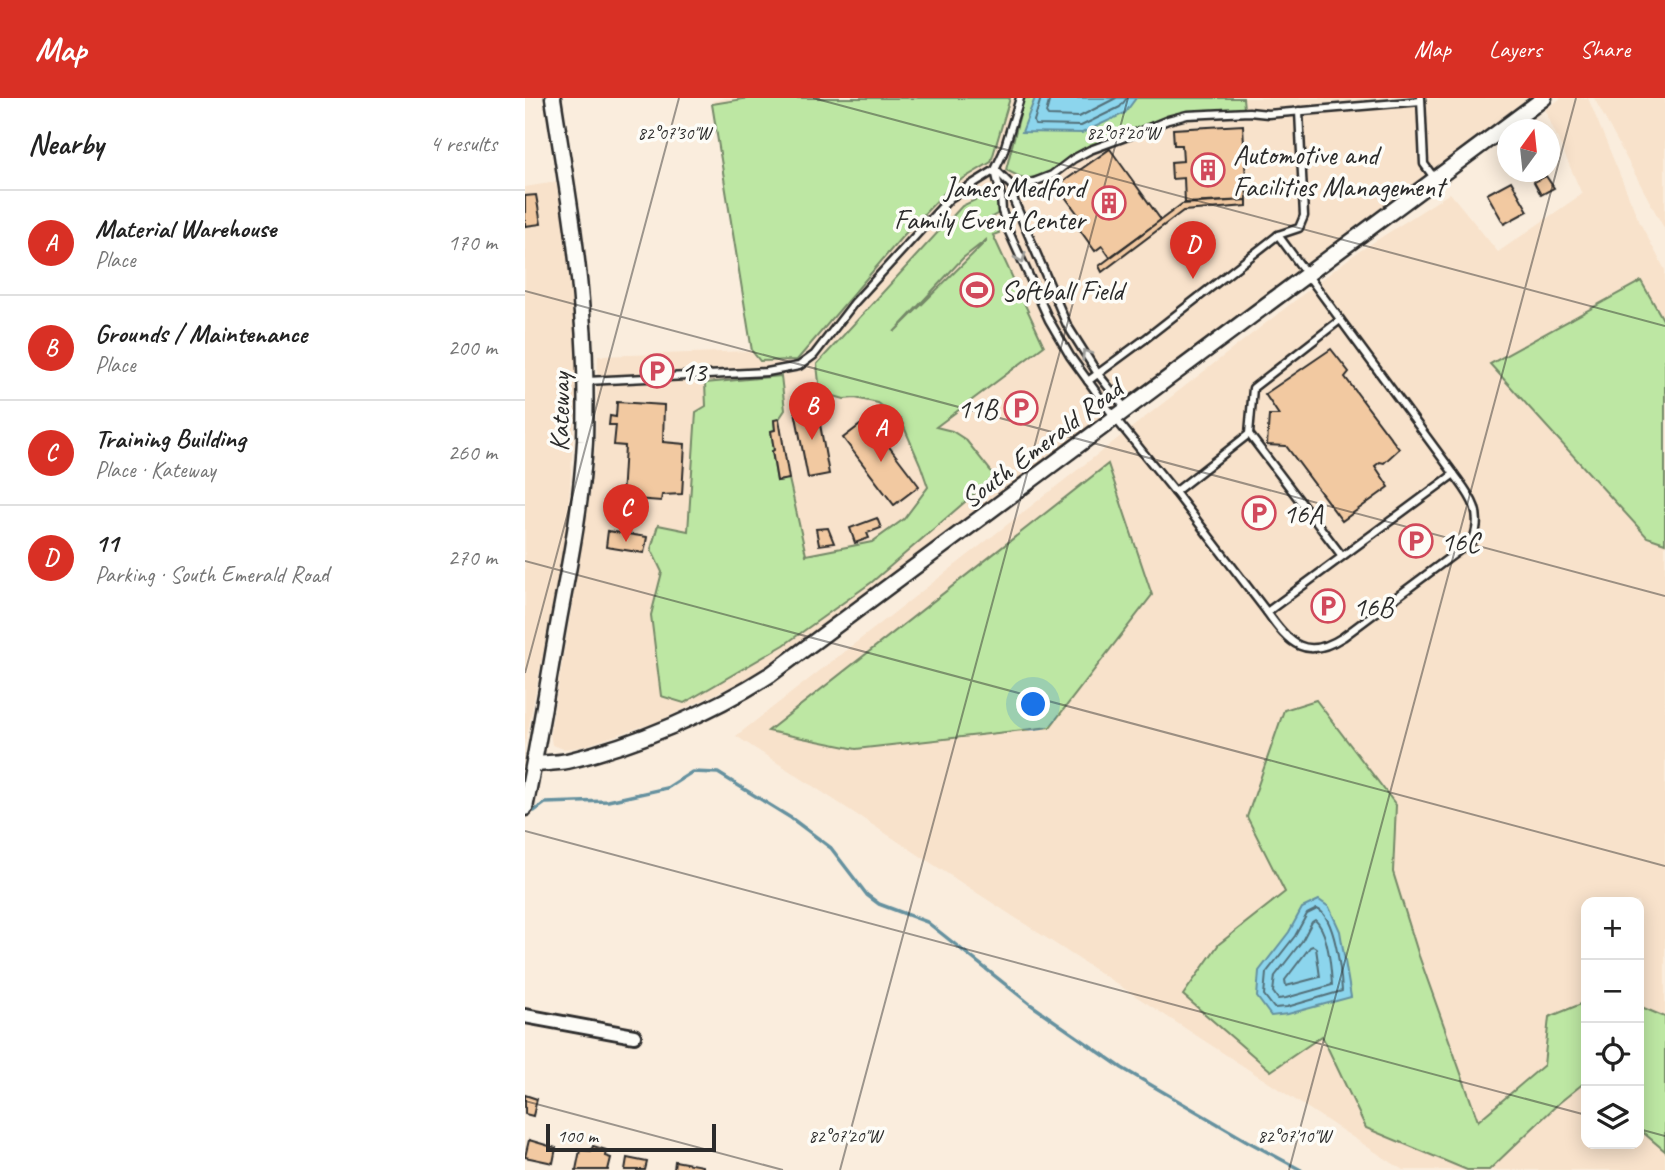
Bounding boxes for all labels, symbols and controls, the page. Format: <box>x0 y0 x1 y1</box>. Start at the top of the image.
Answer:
text: Map <box>35 28 86 70</box>
text: Map <box>1414 34 1451 64</box>
text: Layers <box>1489 34 1542 64</box>
text: Share <box>1580 34 1630 64</box>
north arrow <box>1497 119 1560 182</box>
text: 82°07'30"W <box>637 122 714 144</box>
text: 82°07'20"W <box>1086 122 1163 144</box>
text: Nearby <box>28 125 104 163</box>
text: 4 results <box>430 129 497 158</box>
place label: Automotive and Facilities Management <box>1233 137 1448 204</box>
building icon: Automotive and Facilities Management <box>1189 151 1227 189</box>
place label: James Medford Family Event Center <box>894 170 1089 237</box>
building icon: James Medford Family Event Center <box>1090 184 1128 222</box>
text: Material Warehouse <box>95 212 276 245</box>
pin: D <box>1170 221 1216 279</box>
text: A <box>45 228 57 257</box>
text: 170 m <box>448 228 497 257</box>
text: Place <box>95 245 135 274</box>
one-way arrow <box>1013 251 1027 264</box>
sports icon: Softball Field <box>958 271 996 309</box>
place label: Softball Field <box>1001 273 1127 308</box>
text: Grounds / Maintenance <box>95 317 307 350</box>
text: B <box>45 333 57 362</box>
text: 200 m <box>448 333 497 362</box>
one-way arrow <box>1081 349 1094 362</box>
text: Place <box>95 350 135 379</box>
parking icon: 13 <box>638 352 676 390</box>
place label: 13 <box>681 354 709 389</box>
street label: South Emerald Road <box>953 369 1132 516</box>
street label: Kateway <box>541 370 578 452</box>
pin: B <box>789 382 835 440</box>
parking icon: 11B <box>1002 389 1040 427</box>
place label: 11B <box>957 391 999 426</box>
pin: A <box>858 404 904 462</box>
text: Training Building <box>95 422 245 455</box>
text: C <box>46 438 56 467</box>
text: 260 m <box>448 438 497 467</box>
text: Place · Kateway <box>95 455 216 484</box>
pin: C <box>603 484 649 542</box>
parking icon: 16A <box>1240 494 1278 532</box>
place label: 16A <box>1283 496 1324 531</box>
parking icon: 16C <box>1397 522 1435 560</box>
place label: 16C <box>1441 524 1482 559</box>
text: 11 <box>95 527 118 560</box>
text: D <box>44 543 58 572</box>
text: 270 m <box>448 543 497 572</box>
text: Parking · South Emerald Road <box>95 560 329 589</box>
parking icon: 16B <box>1309 587 1347 625</box>
place label: 16B <box>1353 589 1395 624</box>
your location <box>1016 687 1050 721</box>
map controls <box>1581 897 1644 1149</box>
button: + <box>1581 897 1644 960</box>
button: − <box>1581 960 1644 1023</box>
button: locate <box>1581 1023 1644 1086</box>
button: layers <box>1581 1086 1644 1149</box>
scale bar <box>546 1121 716 1153</box>
text: 100 m <box>557 1124 598 1148</box>
text: 82°07'20"W <box>808 1125 885 1147</box>
text: 82°07'10"W <box>1257 1125 1334 1147</box>

